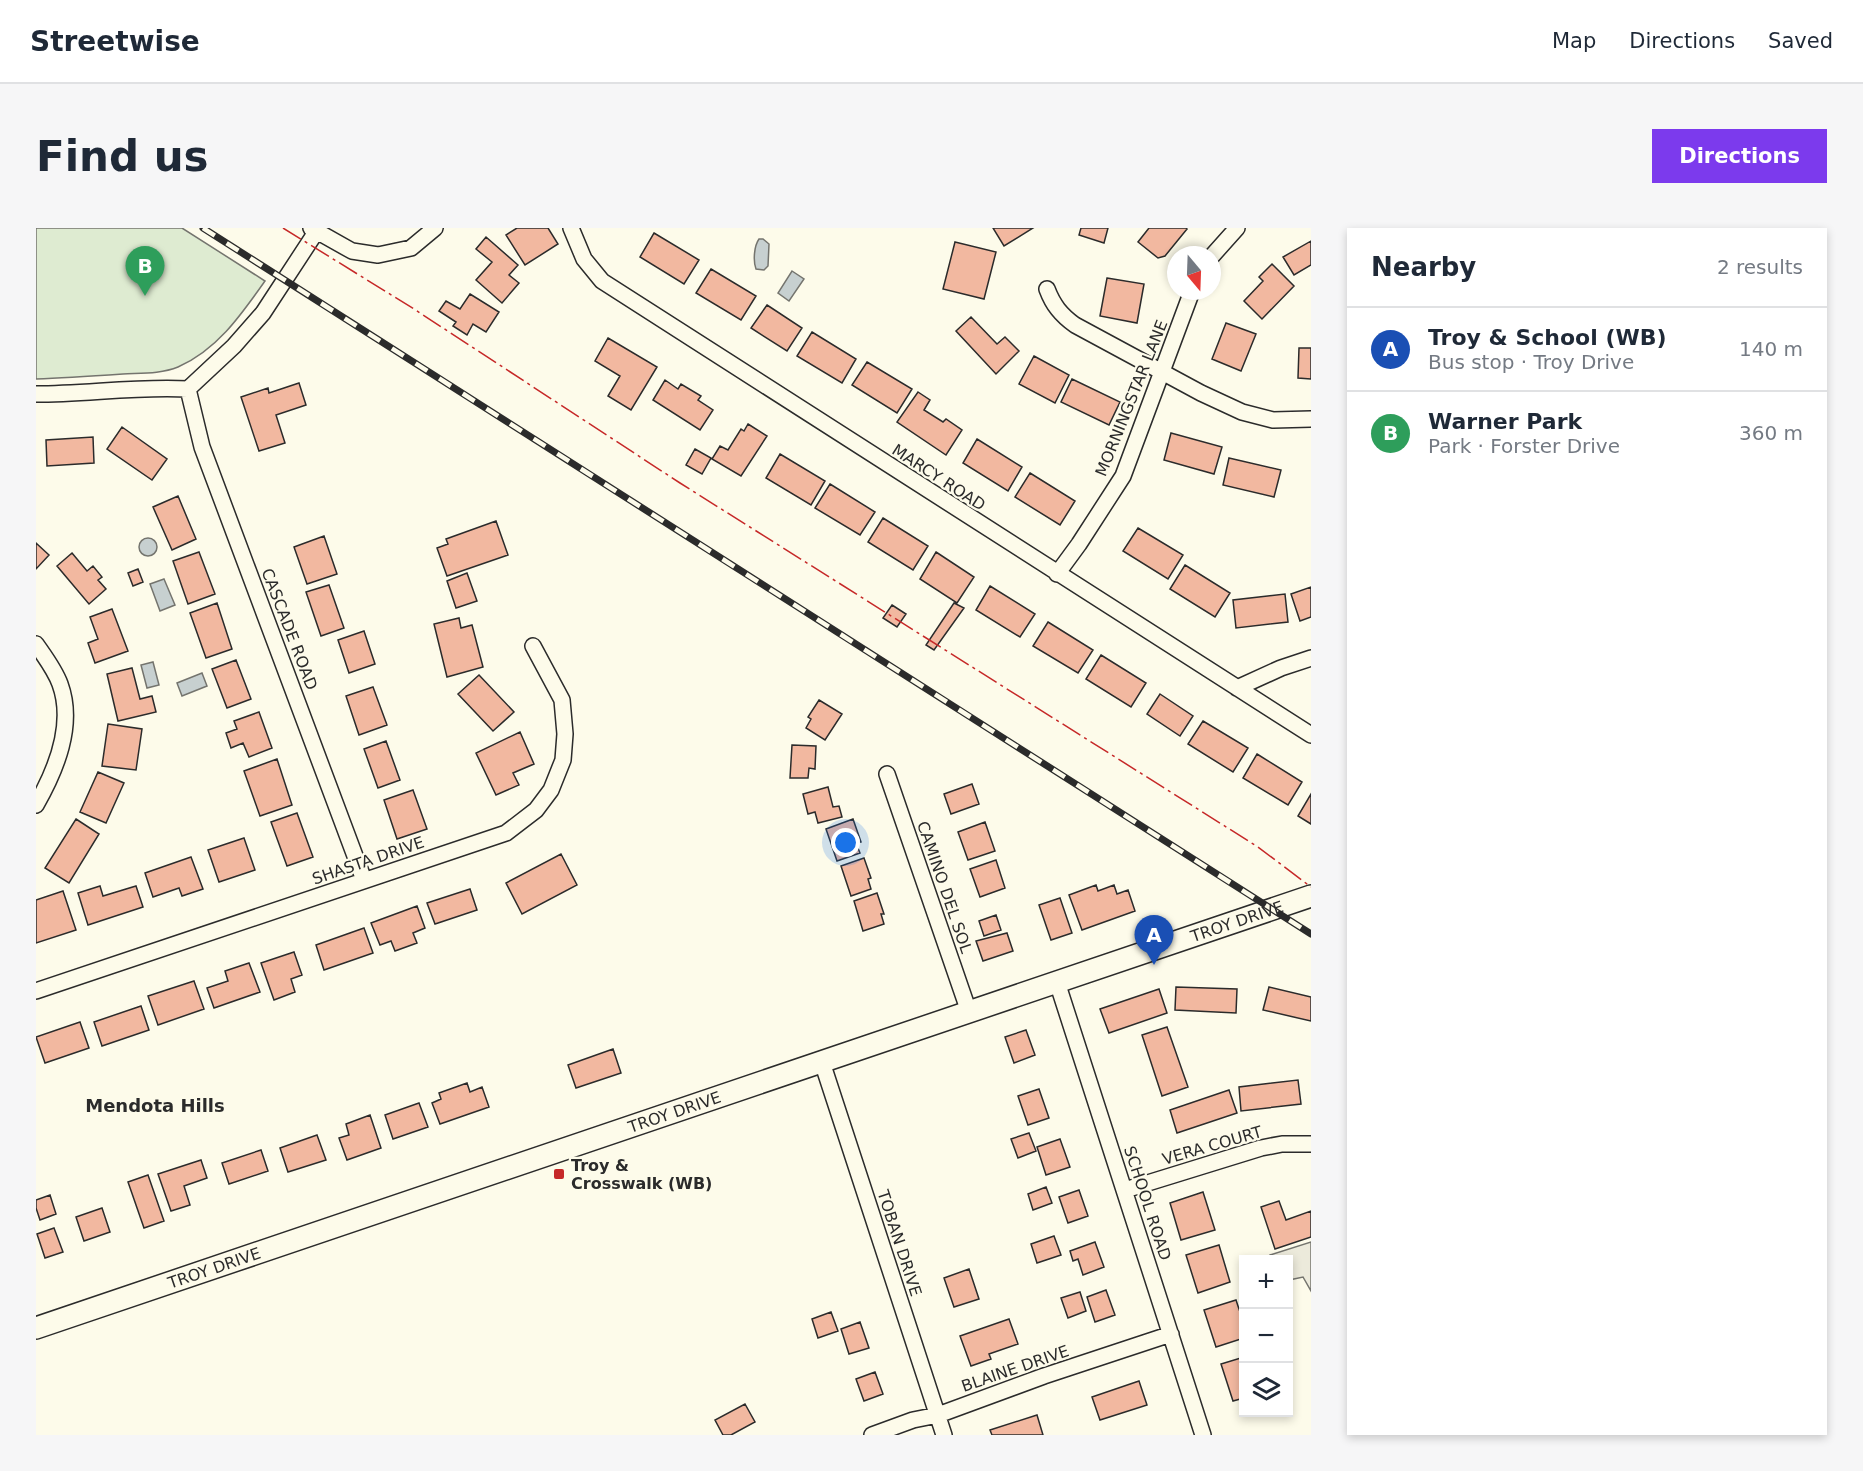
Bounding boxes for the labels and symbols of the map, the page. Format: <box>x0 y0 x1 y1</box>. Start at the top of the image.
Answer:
north arrow <box>1167 246 1221 300</box>
pin: B <box>126 247 164 296</box>
street label: MORNINGSTAR LANE <box>1091 317 1171 479</box>
street label: MARCY ROAD <box>888 440 989 515</box>
street label: CASCADE ROAD <box>258 566 321 693</box>
street label: CAMINO DEL SOL <box>913 819 976 956</box>
your location <box>831 828 860 857</box>
street label: SHASTA DRIVE <box>310 832 427 889</box>
street label: TROY DRIVE <box>1187 897 1286 946</box>
pin: A <box>1134 916 1174 965</box>
street label: TROY DRIVE <box>625 1088 723 1137</box>
district label: Mendota Hills <box>85 1095 225 1116</box>
street label: VERA COURT <box>1160 1122 1264 1169</box>
street label: SCHOOL ROAD <box>1120 1144 1175 1263</box>
place label: Troy & Crosswalk (WB) <box>571 1156 712 1193</box>
marker: Troy & Crosswalk (WB) <box>552 1167 566 1181</box>
street label: TOBAN DRIVE <box>873 1187 926 1299</box>
street label: TROY DRIVE <box>164 1244 263 1293</box>
street label: BLAINE DRIVE <box>959 1341 1071 1396</box>

